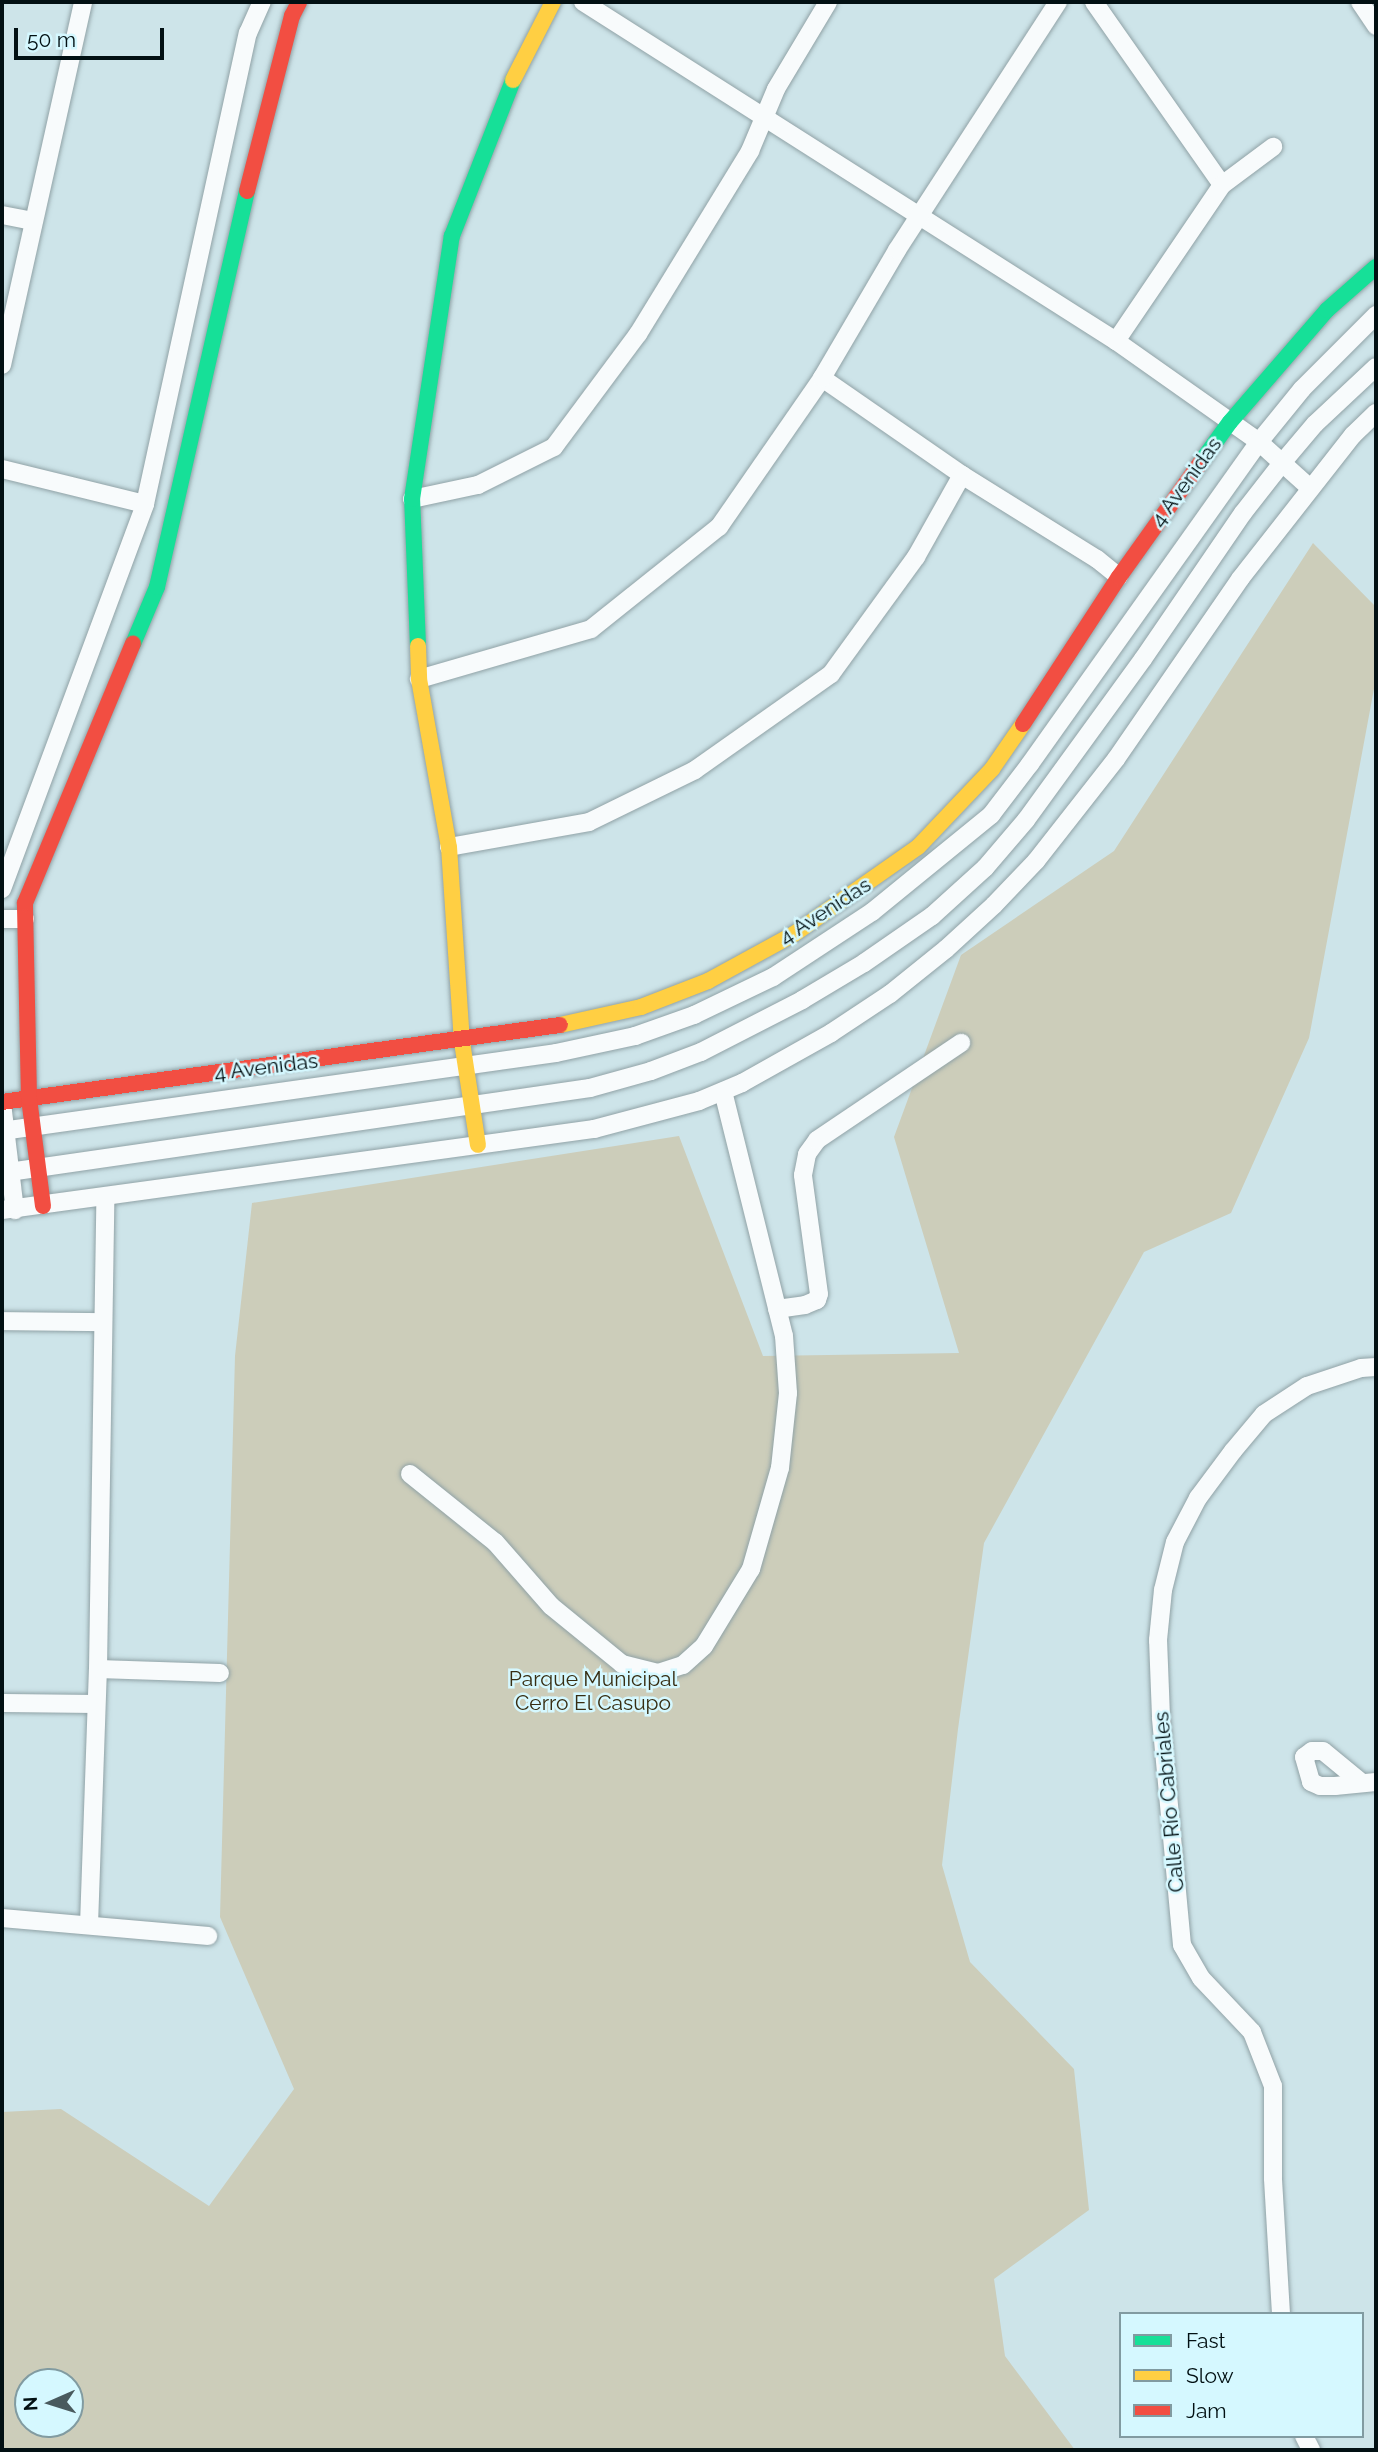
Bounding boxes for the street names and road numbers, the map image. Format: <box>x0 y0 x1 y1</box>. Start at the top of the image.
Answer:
street label: 4 Avenidas <box>1145 432 1227 532</box>
street label: 4 Avenidas <box>774 872 876 950</box>
street label: 4 Avenidas <box>212 1048 320 1086</box>
street label: Calle Río Cabriales <box>1149 1711 1189 1893</box>

